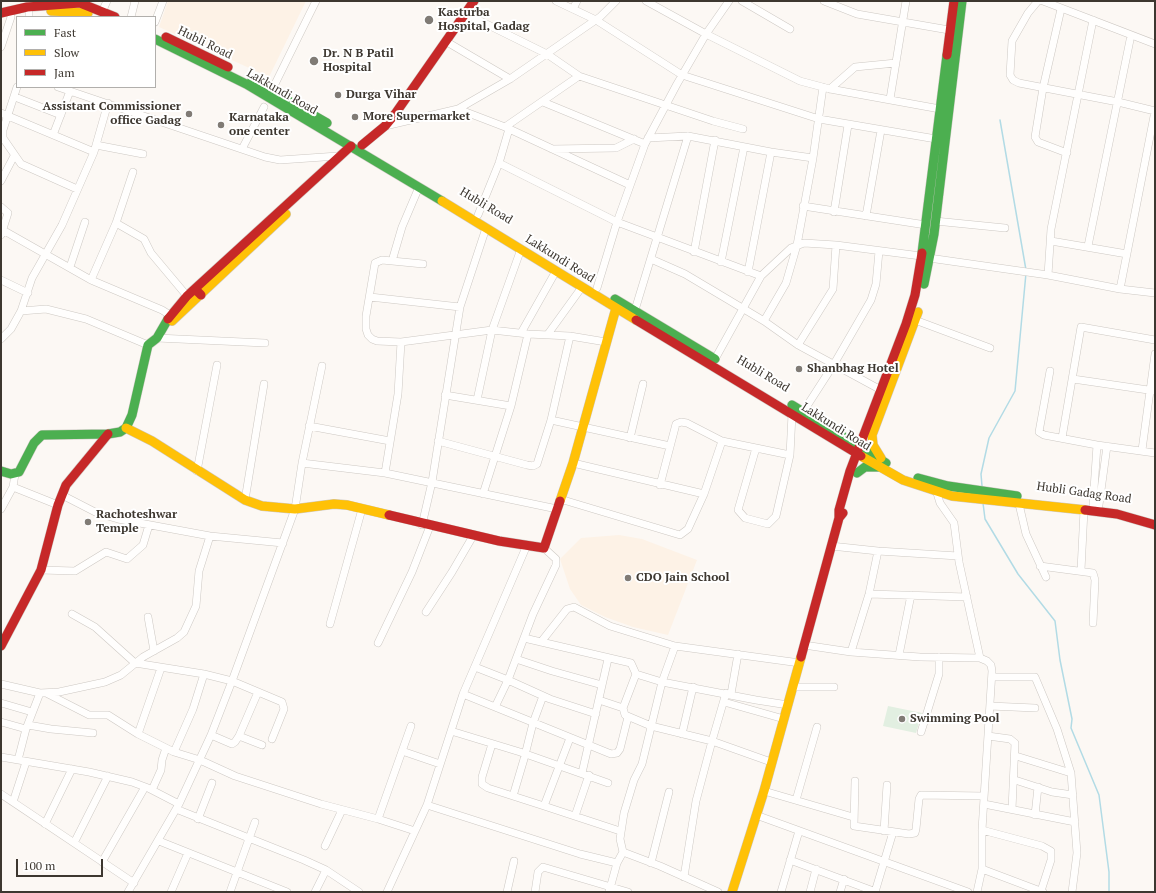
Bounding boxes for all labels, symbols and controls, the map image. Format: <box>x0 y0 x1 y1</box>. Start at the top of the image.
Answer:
place label: Kasturba Hospital, Gadag <box>438 6 529 34</box>
marker: Kasturba Hospital, Gadag <box>423 14 435 26</box>
legend <box>16 16 156 88</box>
street label: Hubli Road <box>175 24 235 62</box>
text: Fast <box>54 25 76 40</box>
text: Slow <box>54 45 79 60</box>
place label: Dr. N B Patil Hospital <box>323 47 394 75</box>
marker: Dr. N B Patil Hospital <box>308 55 320 67</box>
text: Jam <box>54 65 75 80</box>
street label: Lakkundi Road <box>244 66 320 118</box>
place label: Durga Vihar <box>346 88 416 102</box>
marker: Durga Vihar <box>333 90 343 100</box>
place label: Assistant Commissioner office Gadag <box>43 100 181 128</box>
marker: Assistant Commissioner office Gadag <box>184 109 194 119</box>
place label: More Supermarket <box>363 110 470 124</box>
place label: Karnataka one center <box>229 111 290 139</box>
marker: More Supermarket <box>350 112 360 122</box>
marker: Karnataka one center <box>216 120 226 130</box>
street label: Hubli Road <box>457 185 515 227</box>
street label: Lakkundi Road <box>523 232 597 286</box>
street label: Hubli Road <box>734 353 792 395</box>
place label: Shanbhag Hotel <box>807 362 899 376</box>
marker: Shanbhag Hotel <box>794 364 804 374</box>
street label: Lakkundi Road <box>799 400 873 454</box>
street label: Hubli Gadag Road <box>1036 479 1132 507</box>
place label: Rachoteshwar Temple <box>96 508 177 536</box>
marker: Rachoteshwar Temple <box>83 517 93 527</box>
place label: CDO Jain School <box>636 571 729 585</box>
marker: CDO Jain School <box>623 573 633 583</box>
place label: Swimming Pool <box>910 712 1000 726</box>
marker: Swimming Pool <box>897 714 907 724</box>
scale bar <box>18 851 105 877</box>
text: 100 m <box>23 858 55 873</box>

